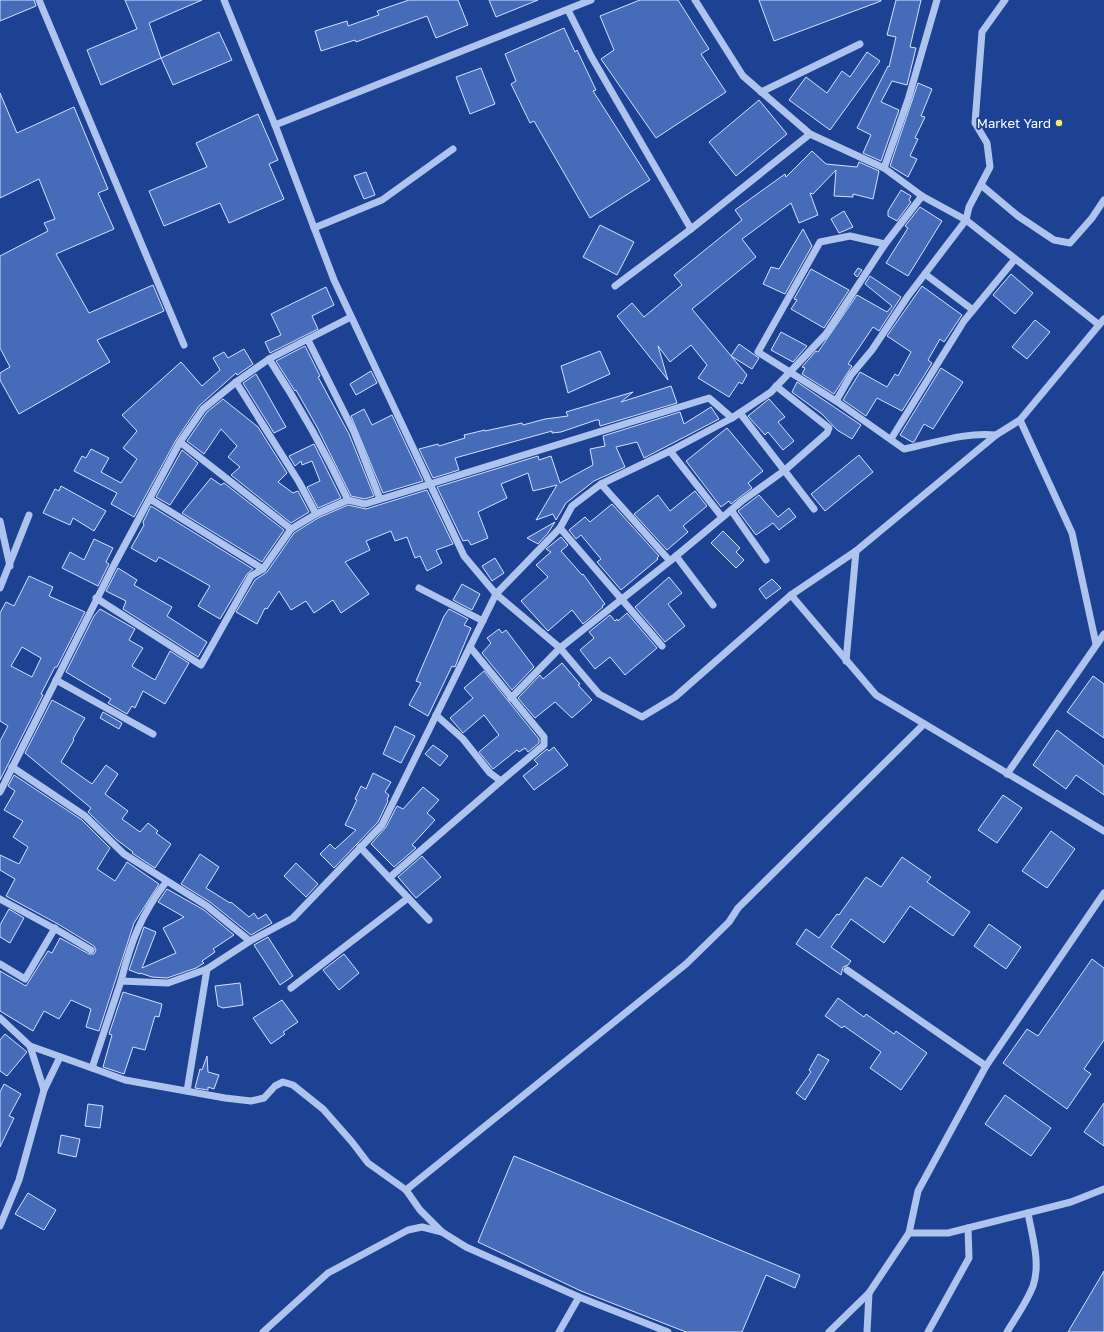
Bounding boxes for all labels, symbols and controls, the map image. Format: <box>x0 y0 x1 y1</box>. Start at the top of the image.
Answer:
place label: Market Yard <box>977 115 1051 131</box>
marker: Market Yard <box>1054 118 1064 128</box>

